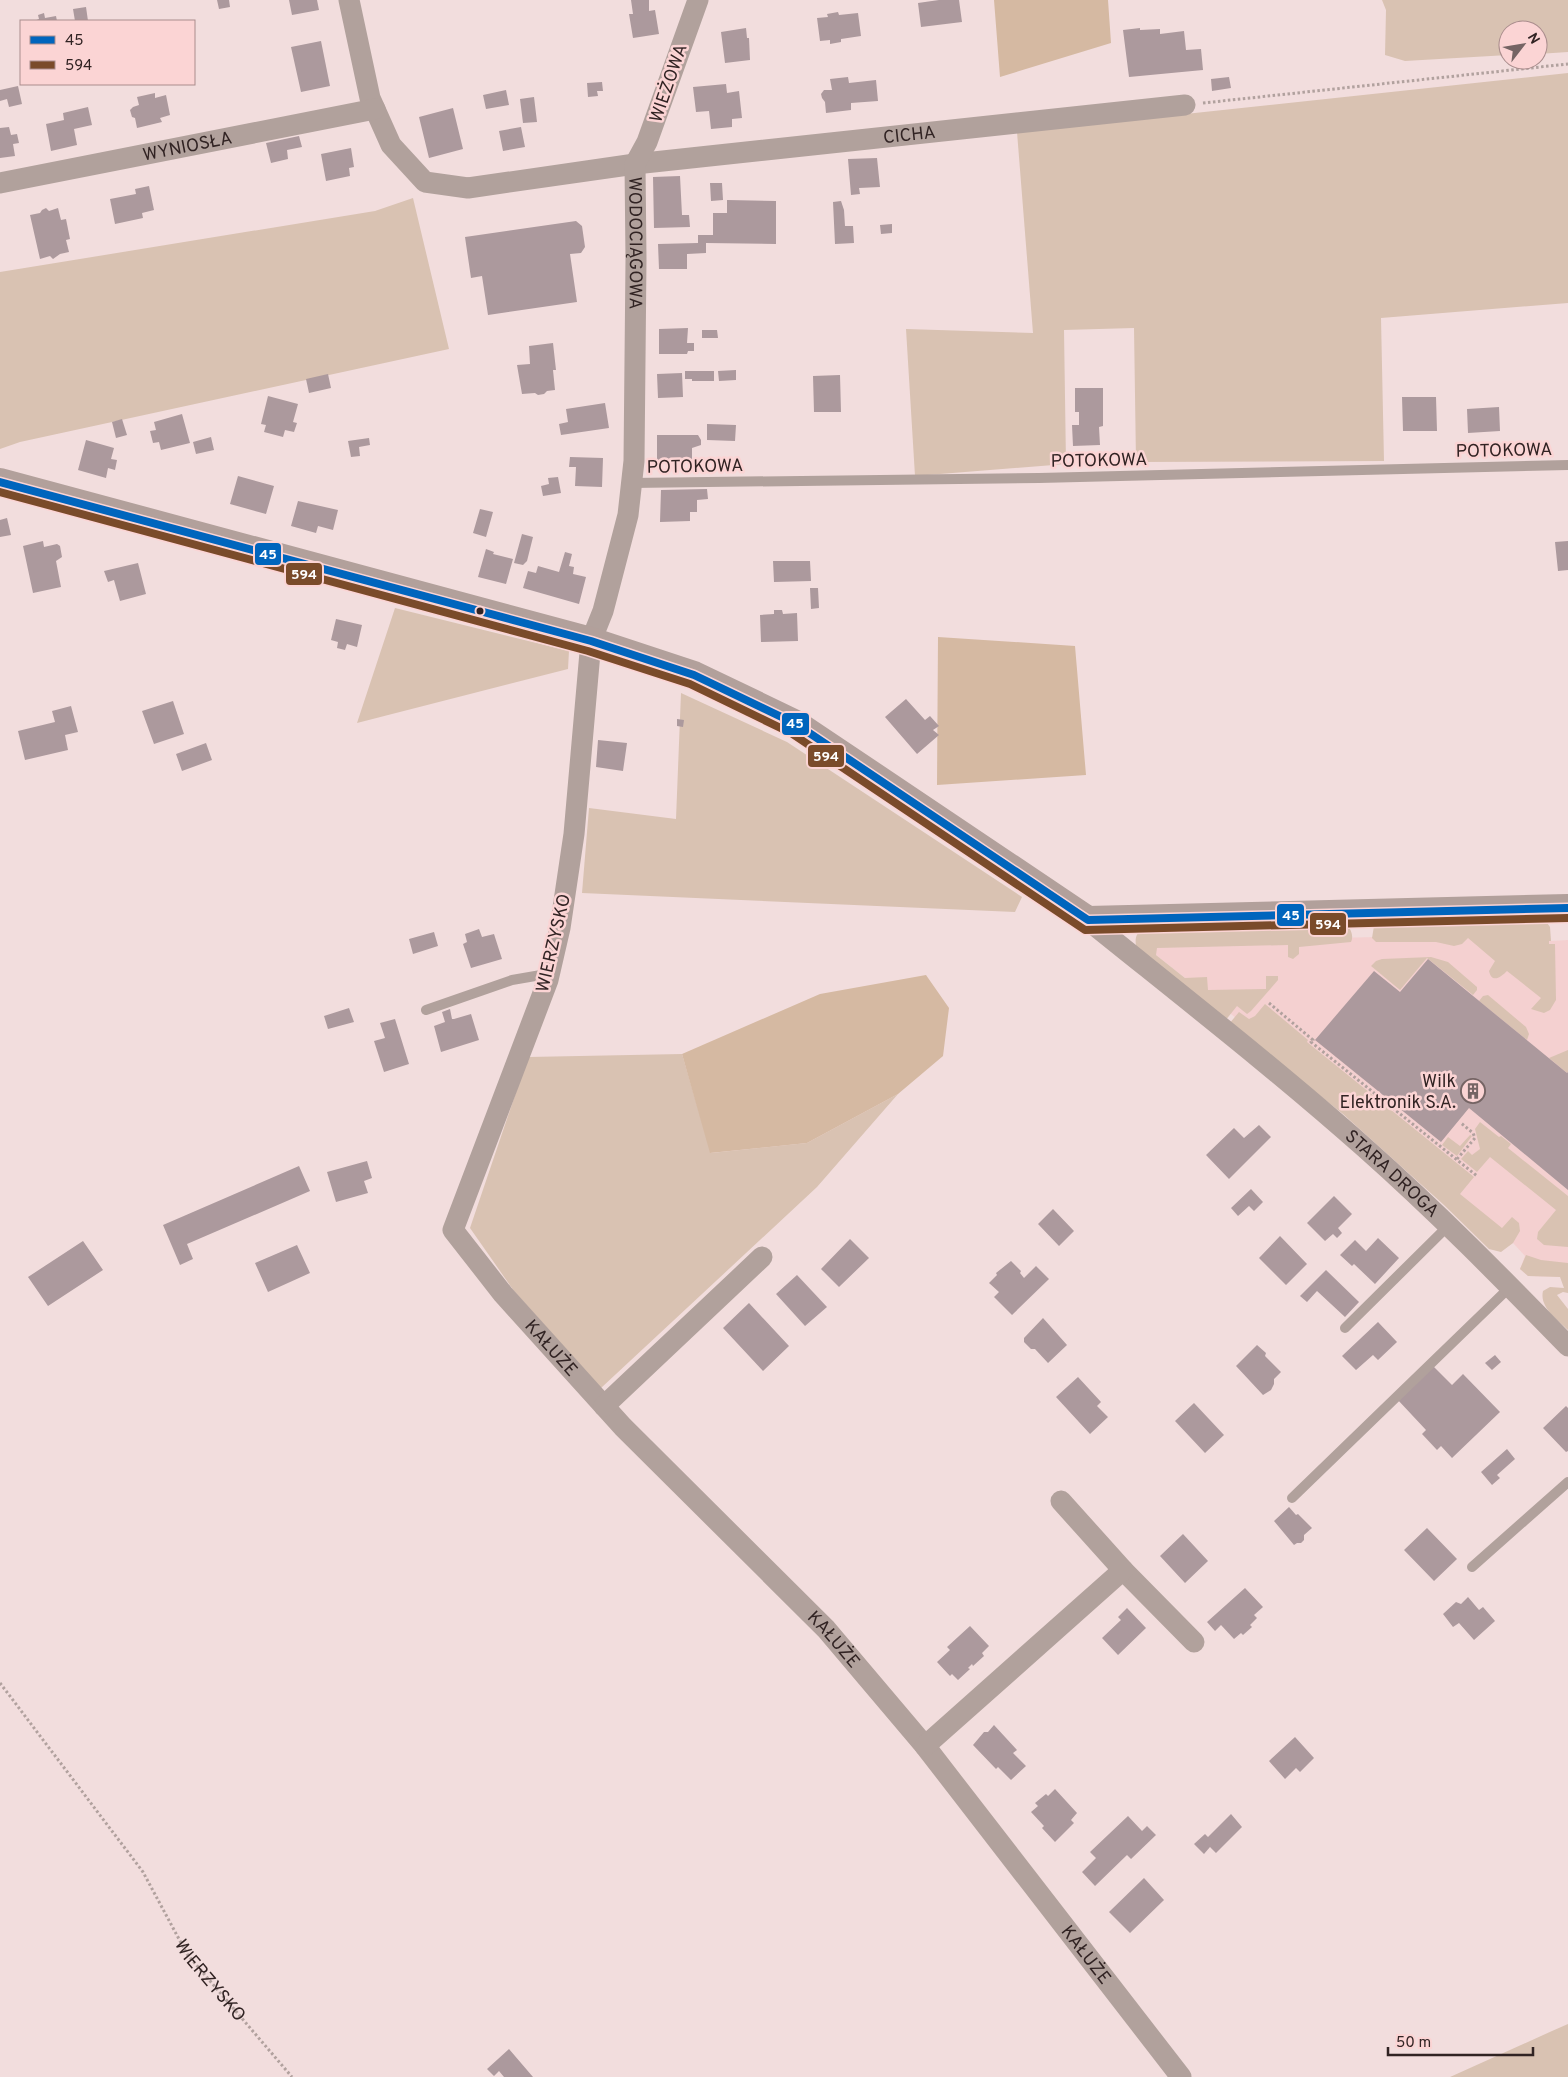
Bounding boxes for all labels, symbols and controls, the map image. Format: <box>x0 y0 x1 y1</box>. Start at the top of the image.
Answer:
legend <box>20 20 195 85</box>
north arrow <box>1498 20 1548 70</box>
text: N <box>1523 30 1543 48</box>
text: 45 <box>65 32 84 51</box>
street label: WIEŻOWA <box>643 41 694 126</box>
text: 594 <box>65 57 92 76</box>
street label: CICHA <box>882 122 937 150</box>
street label: WYNIOSŁA <box>141 127 234 168</box>
street label: WODOCIĄGOWA <box>622 177 646 310</box>
street label: POTOKOWA <box>1455 439 1553 464</box>
street label: POTOKOWA <box>1050 449 1148 474</box>
street label: POTOKOWA <box>646 455 744 480</box>
line badge: 45 <box>254 542 282 566</box>
text: 45 <box>259 547 277 564</box>
line badge: 594 <box>285 562 323 586</box>
text: 594 <box>291 567 317 584</box>
unlabelled marker <box>475 606 485 616</box>
line badge: 45 <box>781 712 810 736</box>
text: 45 <box>786 716 804 733</box>
line badge: 594 <box>807 744 845 768</box>
text: 594 <box>813 749 839 766</box>
street label: WIERZYSKO <box>532 892 577 995</box>
line badge: 45 <box>1276 903 1305 927</box>
text: 45 <box>1282 908 1300 925</box>
line badge: 594 <box>1309 912 1347 936</box>
text: 594 <box>1315 917 1341 934</box>
place label: Wilk Elektronik S.A. <box>1340 1071 1456 1115</box>
building icon: Wilk Elektronik S.A. <box>1460 1078 1486 1104</box>
street label: STARA DROGA <box>1339 1126 1443 1223</box>
street label: KAŁUŻE <box>519 1315 582 1382</box>
street label: KAŁUŻE <box>802 1607 864 1673</box>
street label: KAŁUŻE <box>1055 1921 1115 1990</box>
street label: WIERZYSKO <box>168 1936 250 2027</box>
scale bar <box>1388 2024 1533 2056</box>
text: 50 m <box>1396 2034 1431 2053</box>

